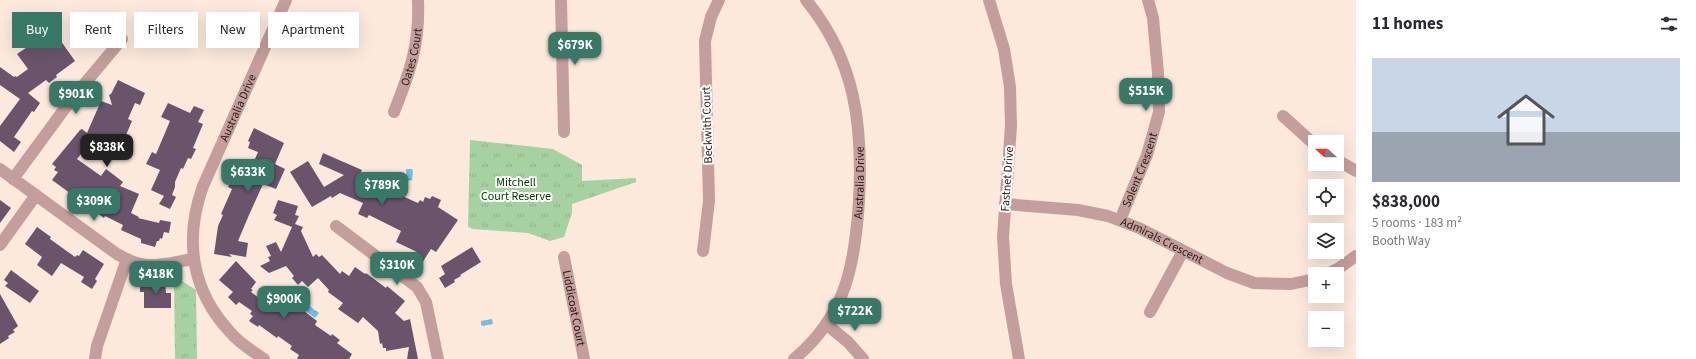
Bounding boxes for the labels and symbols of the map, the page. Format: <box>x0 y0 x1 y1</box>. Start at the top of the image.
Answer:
street label: Oates Court <box>397 27 427 88</box>
pin: $679K <box>547 32 603 66</box>
street label: Australia Drive <box>216 71 261 144</box>
pin: $515K <box>1118 78 1174 112</box>
pin: $901K <box>48 81 104 115</box>
street label: Beckwith Court <box>698 86 717 164</box>
street label: Solent Crescent <box>1118 131 1162 210</box>
pin: $838K <box>79 134 135 168</box>
north arrow <box>1308 135 1344 171</box>
street label: Australia Drive <box>850 146 869 220</box>
street label: Fastnet Drive <box>997 146 1018 212</box>
pin: $633K <box>220 159 276 193</box>
pin: $789K <box>354 172 410 206</box>
park label: Mitchell Court Reserve <box>481 174 551 205</box>
pin: $309K <box>66 188 122 222</box>
street label: Admirals Crescent <box>1118 214 1206 268</box>
pin: $310K <box>369 252 425 286</box>
pin: $418K <box>128 261 184 295</box>
street label: Liddicoat Court <box>558 269 589 348</box>
pin: $900K <box>256 286 312 320</box>
pin: $722K <box>827 298 883 332</box>

